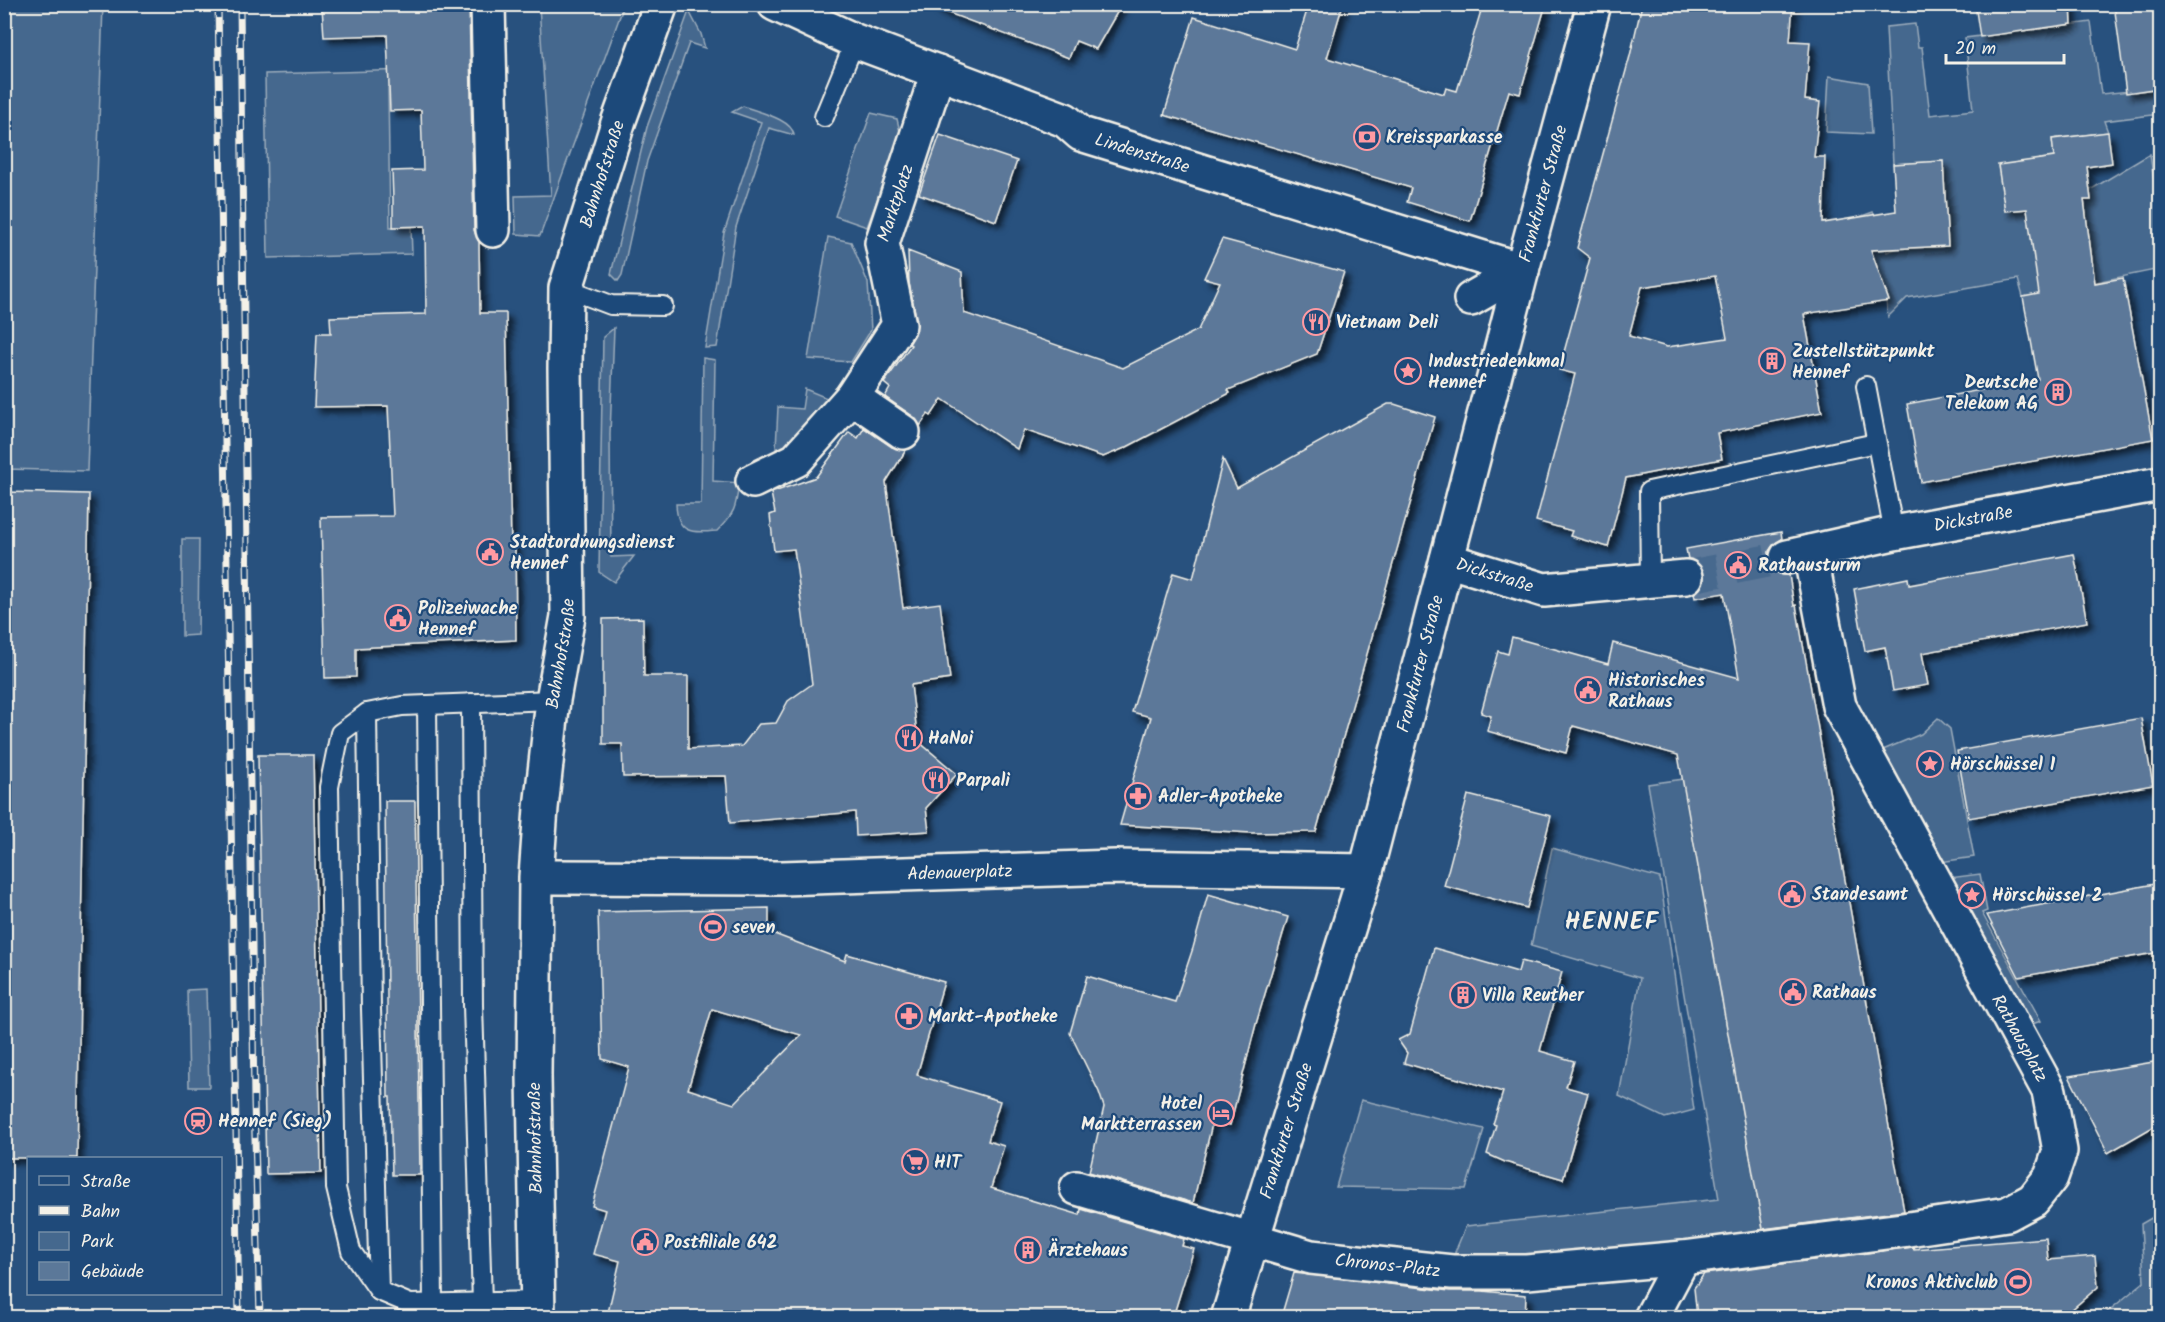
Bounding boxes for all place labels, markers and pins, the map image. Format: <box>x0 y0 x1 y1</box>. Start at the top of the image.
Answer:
bank icon: Kreissparkasse <box>1352 122 1382 152</box>
place label: Kreissparkasse <box>1386 124 1503 153</box>
restaurant icon: Vietnam Deli <box>1301 307 1331 337</box>
place label: Vietnam Deli <box>1336 309 1439 338</box>
place label: Zustellstützpunkt Hennef <box>1792 338 1935 388</box>
building icon: Zustellstützpunkt Hennef <box>1757 346 1787 376</box>
place label: Industriedenkmal Hennef <box>1428 348 1565 398</box>
place icon: Industriedenkmal Hennef <box>1393 356 1423 386</box>
place label: Deutsche Telekom AG <box>1945 369 2038 419</box>
building icon: Deutsche Telekom AG <box>2043 377 2073 407</box>
place label: Stadtordnungsdienst Hennef <box>510 529 676 579</box>
public building icon: Stadtordnungsdienst Hennef <box>475 537 505 567</box>
public building icon: Rathausturm <box>1723 550 1753 580</box>
place label: Rathausturm <box>1758 552 1861 581</box>
place label: Polizeiwache Hennef <box>418 595 518 645</box>
public building icon: Polizeiwache Hennef <box>383 603 413 633</box>
place label: Historisches Rathaus <box>1608 667 1705 717</box>
public building icon: Historisches Rathaus <box>1573 675 1603 705</box>
restaurant icon: HaNoi <box>894 723 924 753</box>
place label: HaNoi <box>928 725 973 754</box>
place icon: Hörschüssel 1 <box>1915 749 1945 779</box>
place label: Hörschüssel 1 <box>1950 751 2056 780</box>
restaurant icon: Parpali <box>921 765 951 795</box>
place label: Parpali <box>956 767 1010 796</box>
pharmacy icon: Adler-Apotheke <box>1123 781 1153 811</box>
place label: Adler-Apotheke <box>1158 783 1283 812</box>
public building icon: Standesamt <box>1777 879 1807 909</box>
place icon: Hörschüssel 2 <box>1957 880 1987 910</box>
place label: Standesamt <box>1812 881 1909 910</box>
place label: Hörschüssel 2 <box>1992 882 2102 911</box>
sports icon: seven <box>698 912 728 942</box>
place label: seven <box>732 914 776 943</box>
public building icon: Rathaus <box>1778 977 1808 1007</box>
place label: Rathaus <box>1812 979 1877 1008</box>
building icon: Villa Reuther <box>1448 980 1478 1010</box>
place label: Villa Reuther <box>1482 982 1585 1011</box>
pharmacy icon: Markt-Apotheke <box>894 1001 924 1031</box>
place label: Markt-Apotheke <box>928 1003 1058 1032</box>
place label: Hotel Marktterrassen <box>1081 1090 1202 1140</box>
hotel icon: Hotel Marktterrassen <box>1206 1098 1236 1128</box>
station icon: Hennef (Sieg) <box>183 1106 213 1136</box>
place label: Hennef (Sieg) <box>218 1108 332 1137</box>
supermarket icon: HIT <box>900 1147 930 1177</box>
place label: HIT <box>934 1149 963 1178</box>
public building icon: Postfiliale 642 <box>630 1227 660 1257</box>
place label: Postfiliale 642 <box>664 1229 777 1258</box>
building icon: Ärztehaus <box>1013 1235 1043 1265</box>
place label: Ärztehaus <box>1048 1237 1128 1266</box>
sports icon: Kronos Aktivclub <box>2003 1267 2033 1297</box>
place label: Kronos Aktivclub <box>1866 1269 1998 1298</box>

